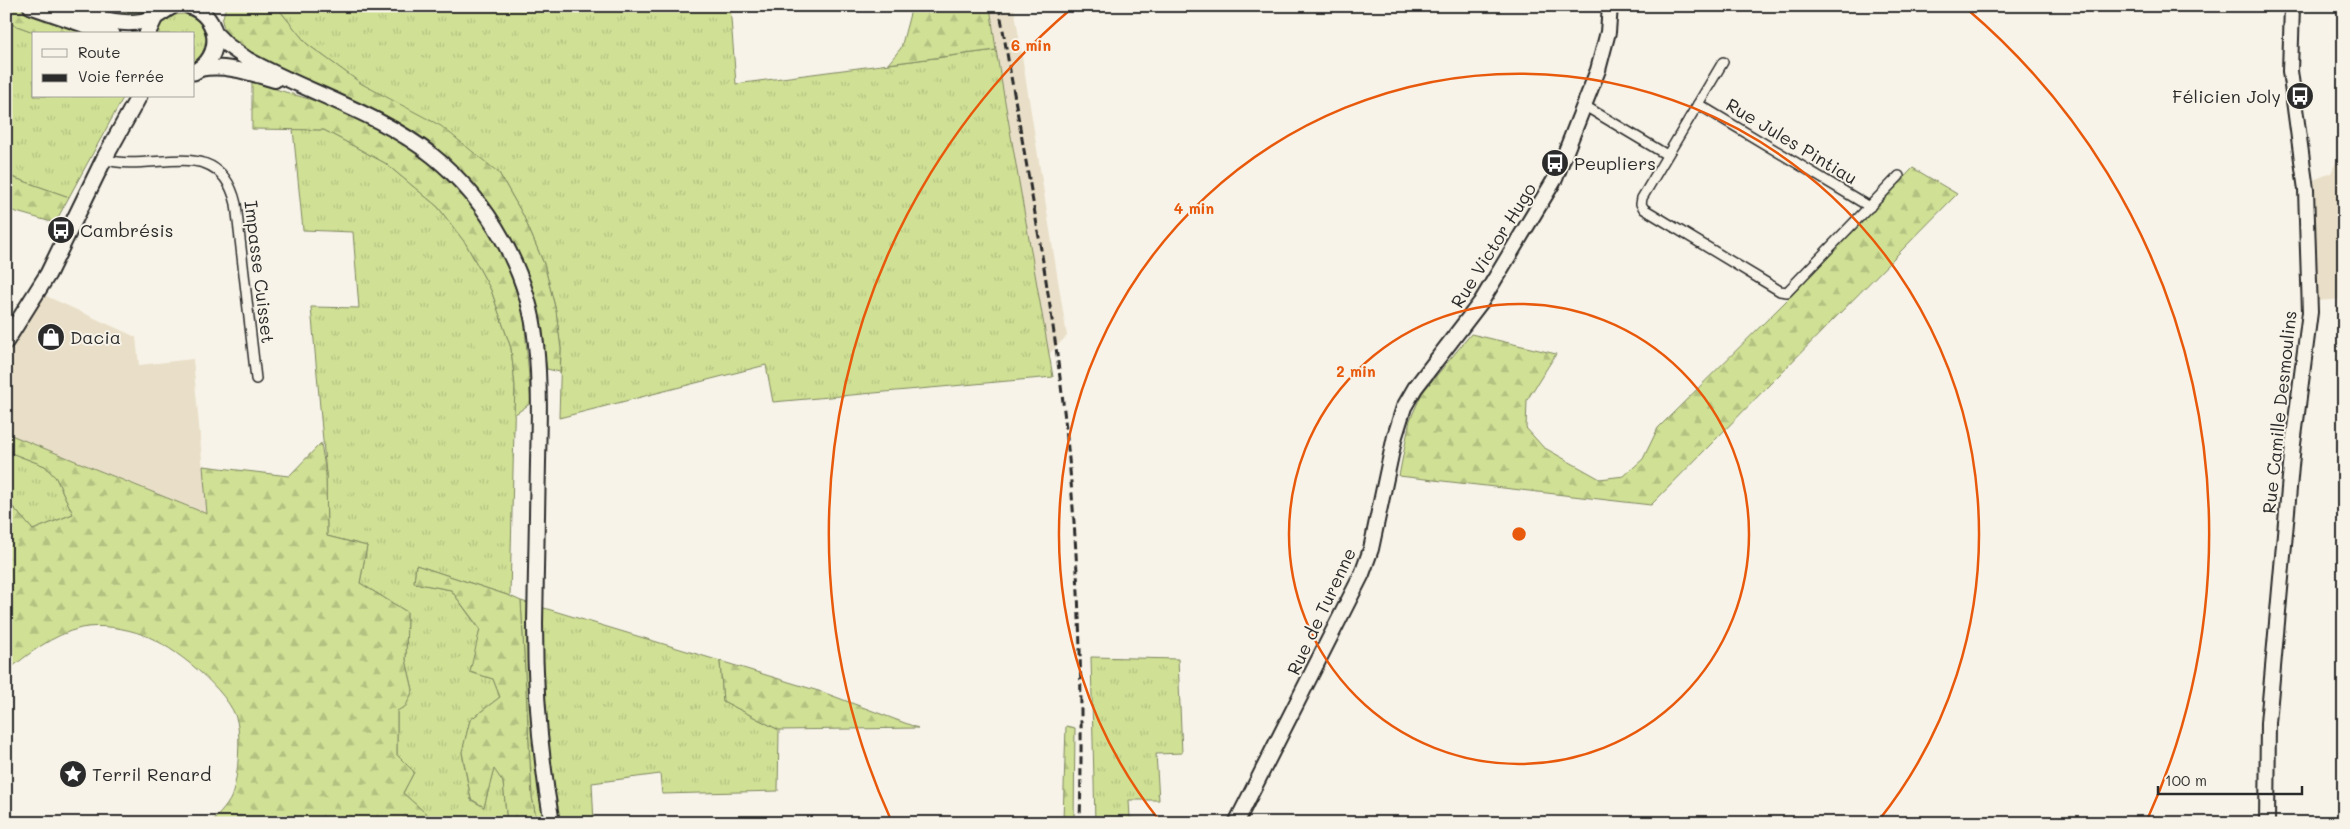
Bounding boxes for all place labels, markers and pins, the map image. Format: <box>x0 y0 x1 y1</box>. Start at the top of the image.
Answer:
bus stop icon: Félicien Joly <box>2285 81 2315 111</box>
place label: Félicien Joly <box>2172 84 2281 108</box>
bus stop icon: Peupliers <box>1540 148 1570 178</box>
place label: Peupliers <box>1574 151 1656 175</box>
bus stop icon: Cambrésis <box>46 215 76 245</box>
place label: Cambrésis <box>80 218 173 242</box>
shop icon: Dacia <box>36 322 66 352</box>
place label: Dacia <box>70 325 121 349</box>
centre of rings <box>1510 525 1528 543</box>
place icon: Terril Renard <box>58 759 88 789</box>
place label: Terril Renard <box>92 762 211 786</box>

